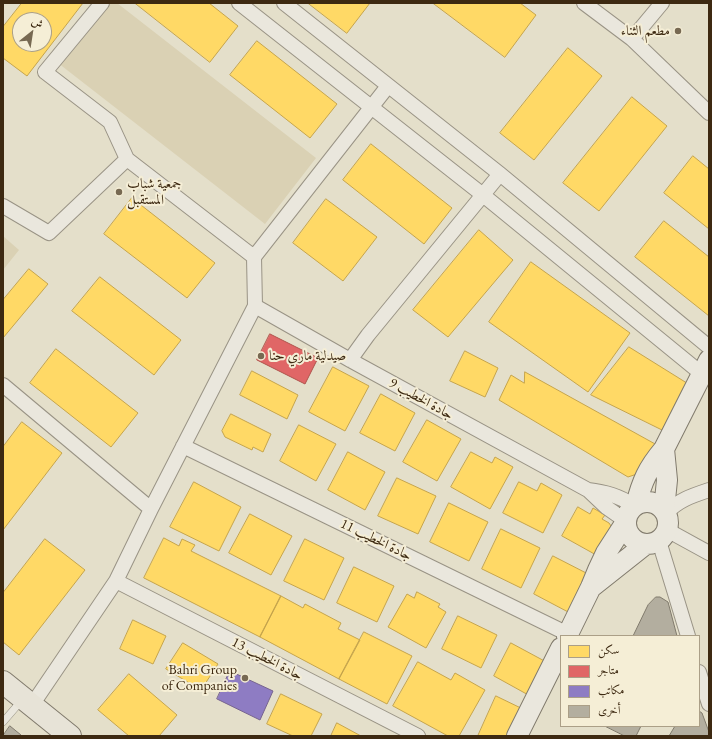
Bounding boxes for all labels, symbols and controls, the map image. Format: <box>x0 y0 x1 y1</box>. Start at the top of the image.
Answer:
north arrow <box>12 12 52 52</box>
text: ش <box>29 14 46 31</box>
place label: مطعم الثناء <box>621 23 670 39</box>
marker: مطعم الثناء <box>673 26 683 36</box>
place label: جمعية شباب المستقبل <box>127 176 181 208</box>
marker: جمعية شباب المستقبل <box>114 187 124 197</box>
place label: صيدلية ماري حنا <box>269 348 346 364</box>
marker: صيدلية ماري حنا <box>256 351 266 361</box>
street label: جادة الخطيب 9 <box>386 374 456 424</box>
street label: جادة الخطيب 11 <box>337 515 415 565</box>
street label: جادة الخطيب 13 <box>229 634 305 684</box>
legend <box>560 635 700 727</box>
text: سكن <box>598 642 619 658</box>
place label: Bahri Group of Companies <box>162 662 237 694</box>
text: متاجر <box>598 662 619 678</box>
marker: Bahri Group of Companies <box>240 673 250 683</box>
text: مكاتب <box>598 682 624 698</box>
text: أخرى <box>598 702 621 718</box>

